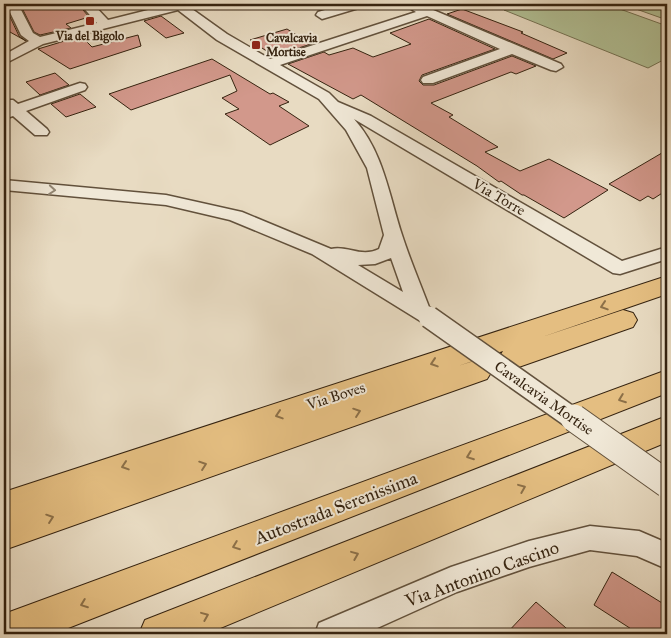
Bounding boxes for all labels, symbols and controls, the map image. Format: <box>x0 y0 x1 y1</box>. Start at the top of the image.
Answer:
marker: Via del Bigolo <box>84 15 96 27</box>
place label: Via del Bigolo <box>55 29 124 44</box>
place label: Cavalcavia Mortise <box>266 31 318 59</box>
marker: Cavalcavia Mortise <box>250 39 262 51</box>
street label: Via Torre <box>468 174 529 219</box>
one-way arrow <box>49 184 57 195</box>
one-way arrow <box>601 301 609 311</box>
street label: Cavalcavia Mortise <box>491 357 597 439</box>
one-way arrow <box>430 358 438 368</box>
street label: Via Boves <box>304 378 367 414</box>
one-way arrow <box>618 392 627 403</box>
one-way arrow <box>352 408 361 418</box>
one-way arrow <box>276 409 284 419</box>
one-way arrow <box>466 450 475 461</box>
one-way arrow <box>122 460 130 470</box>
one-way arrow <box>199 461 207 471</box>
street label: Autostrada Serenissima <box>251 467 421 550</box>
one-way arrow <box>517 483 526 494</box>
one-way arrow <box>45 514 54 524</box>
street label: Via Antonino Cascino <box>401 536 562 612</box>
one-way arrow <box>232 539 241 550</box>
one-way arrow <box>350 551 359 561</box>
one-way arrow <box>81 598 89 608</box>
one-way arrow <box>200 612 208 622</box>

